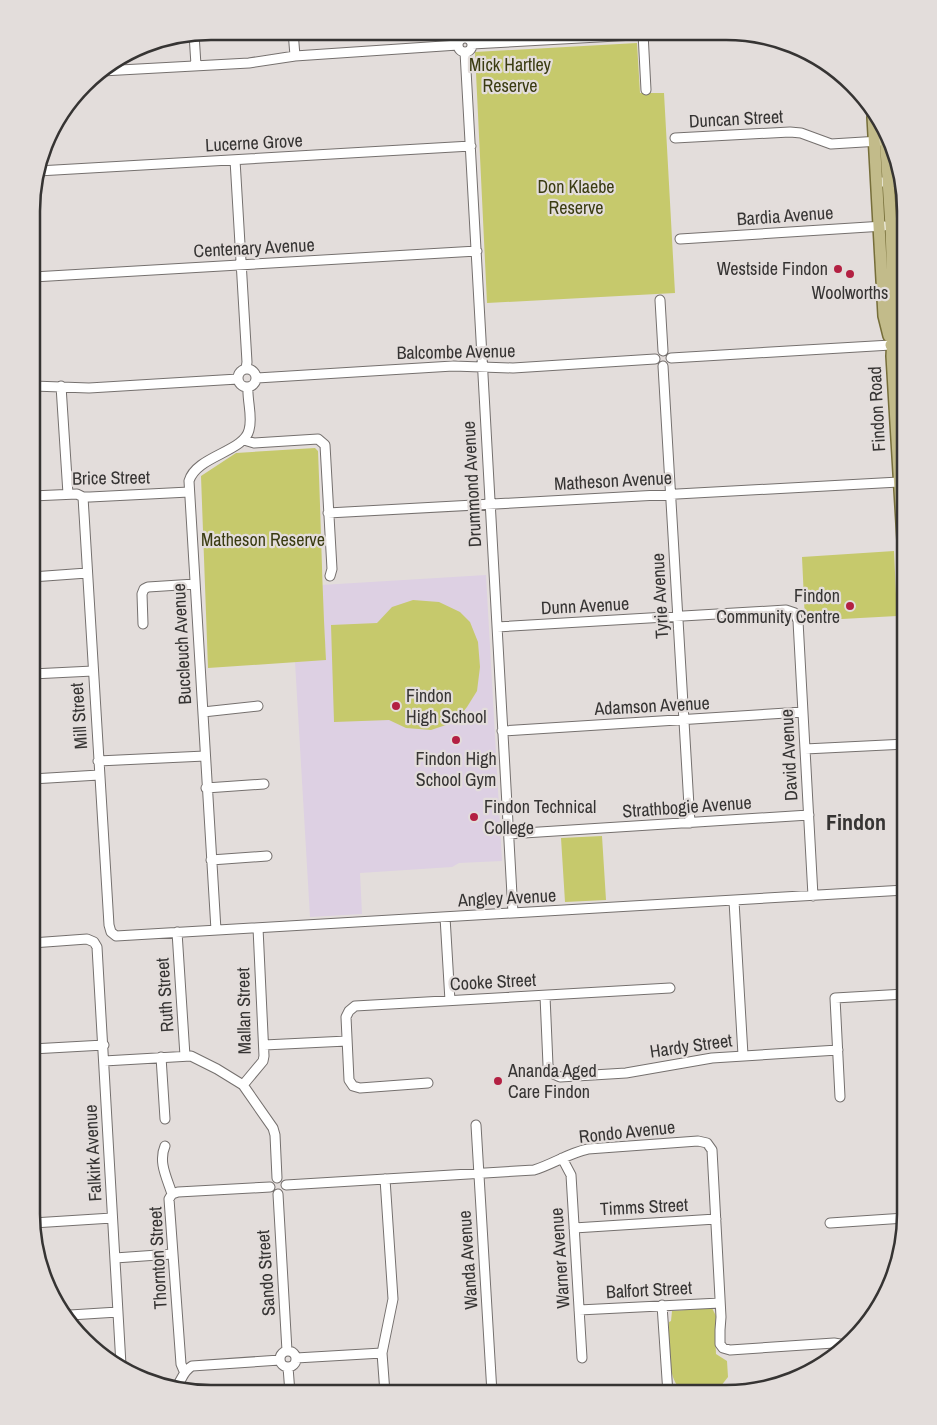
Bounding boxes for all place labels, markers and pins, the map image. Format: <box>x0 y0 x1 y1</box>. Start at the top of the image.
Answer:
place label: Westside Findon <box>717 256 828 281</box>
marker: Westside Findon <box>832 263 844 275</box>
marker: Woolworths <box>844 268 856 280</box>
place label: Woolworths <box>812 280 888 305</box>
place label: Findon Community Centre <box>716 583 840 629</box>
marker: Findon Community Centre <box>844 600 856 612</box>
place label: Findon High School <box>406 683 486 729</box>
marker: Findon High School <box>390 700 402 712</box>
marker: Findon High School Gym <box>450 734 462 746</box>
place label: Findon High School Gym <box>415 746 497 792</box>
place label: Findon Technical College <box>484 794 596 840</box>
marker: Findon Technical College <box>468 811 480 823</box>
place label: Ananda Aged Care Findon <box>507 1058 597 1104</box>
marker: Ananda Aged Care Findon <box>492 1075 504 1087</box>

